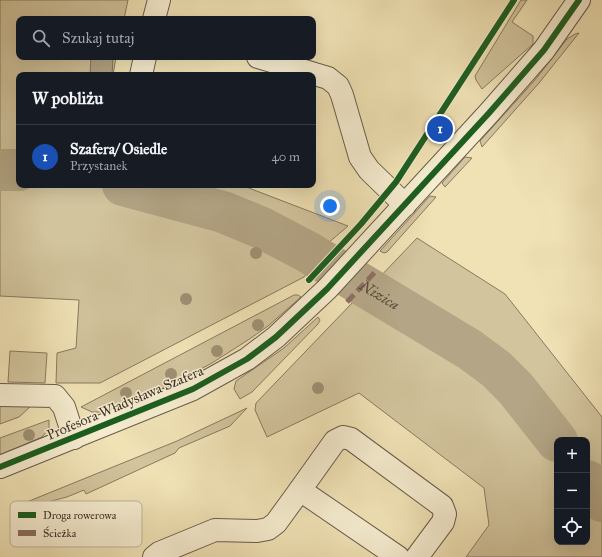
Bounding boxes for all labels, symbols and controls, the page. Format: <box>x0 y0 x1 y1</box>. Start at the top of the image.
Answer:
search box <box>16 16 316 60</box>
icon: search <box>30 27 52 49</box>
text: Szukaj tutaj <box>62 29 134 47</box>
text: W pobliżu <box>32 88 103 109</box>
pin: 1 <box>427 114 453 144</box>
text: Szafera/ Osiedle <box>70 140 167 158</box>
text: 1 <box>42 149 48 165</box>
text: 40 m <box>271 149 300 165</box>
text: Przystanek <box>70 158 128 174</box>
your location <box>320 196 340 216</box>
water label: Nizica <box>355 276 403 314</box>
street label: Profesora Władysława Szafera <box>44 362 206 444</box>
map controls <box>554 437 590 545</box>
button: + <box>554 437 590 473</box>
button: − <box>554 473 590 509</box>
legend <box>10 501 142 547</box>
text: Droga rowerowa <box>43 509 117 522</box>
button: locate <box>554 509 590 545</box>
text: Ścieżka <box>43 526 77 540</box>

